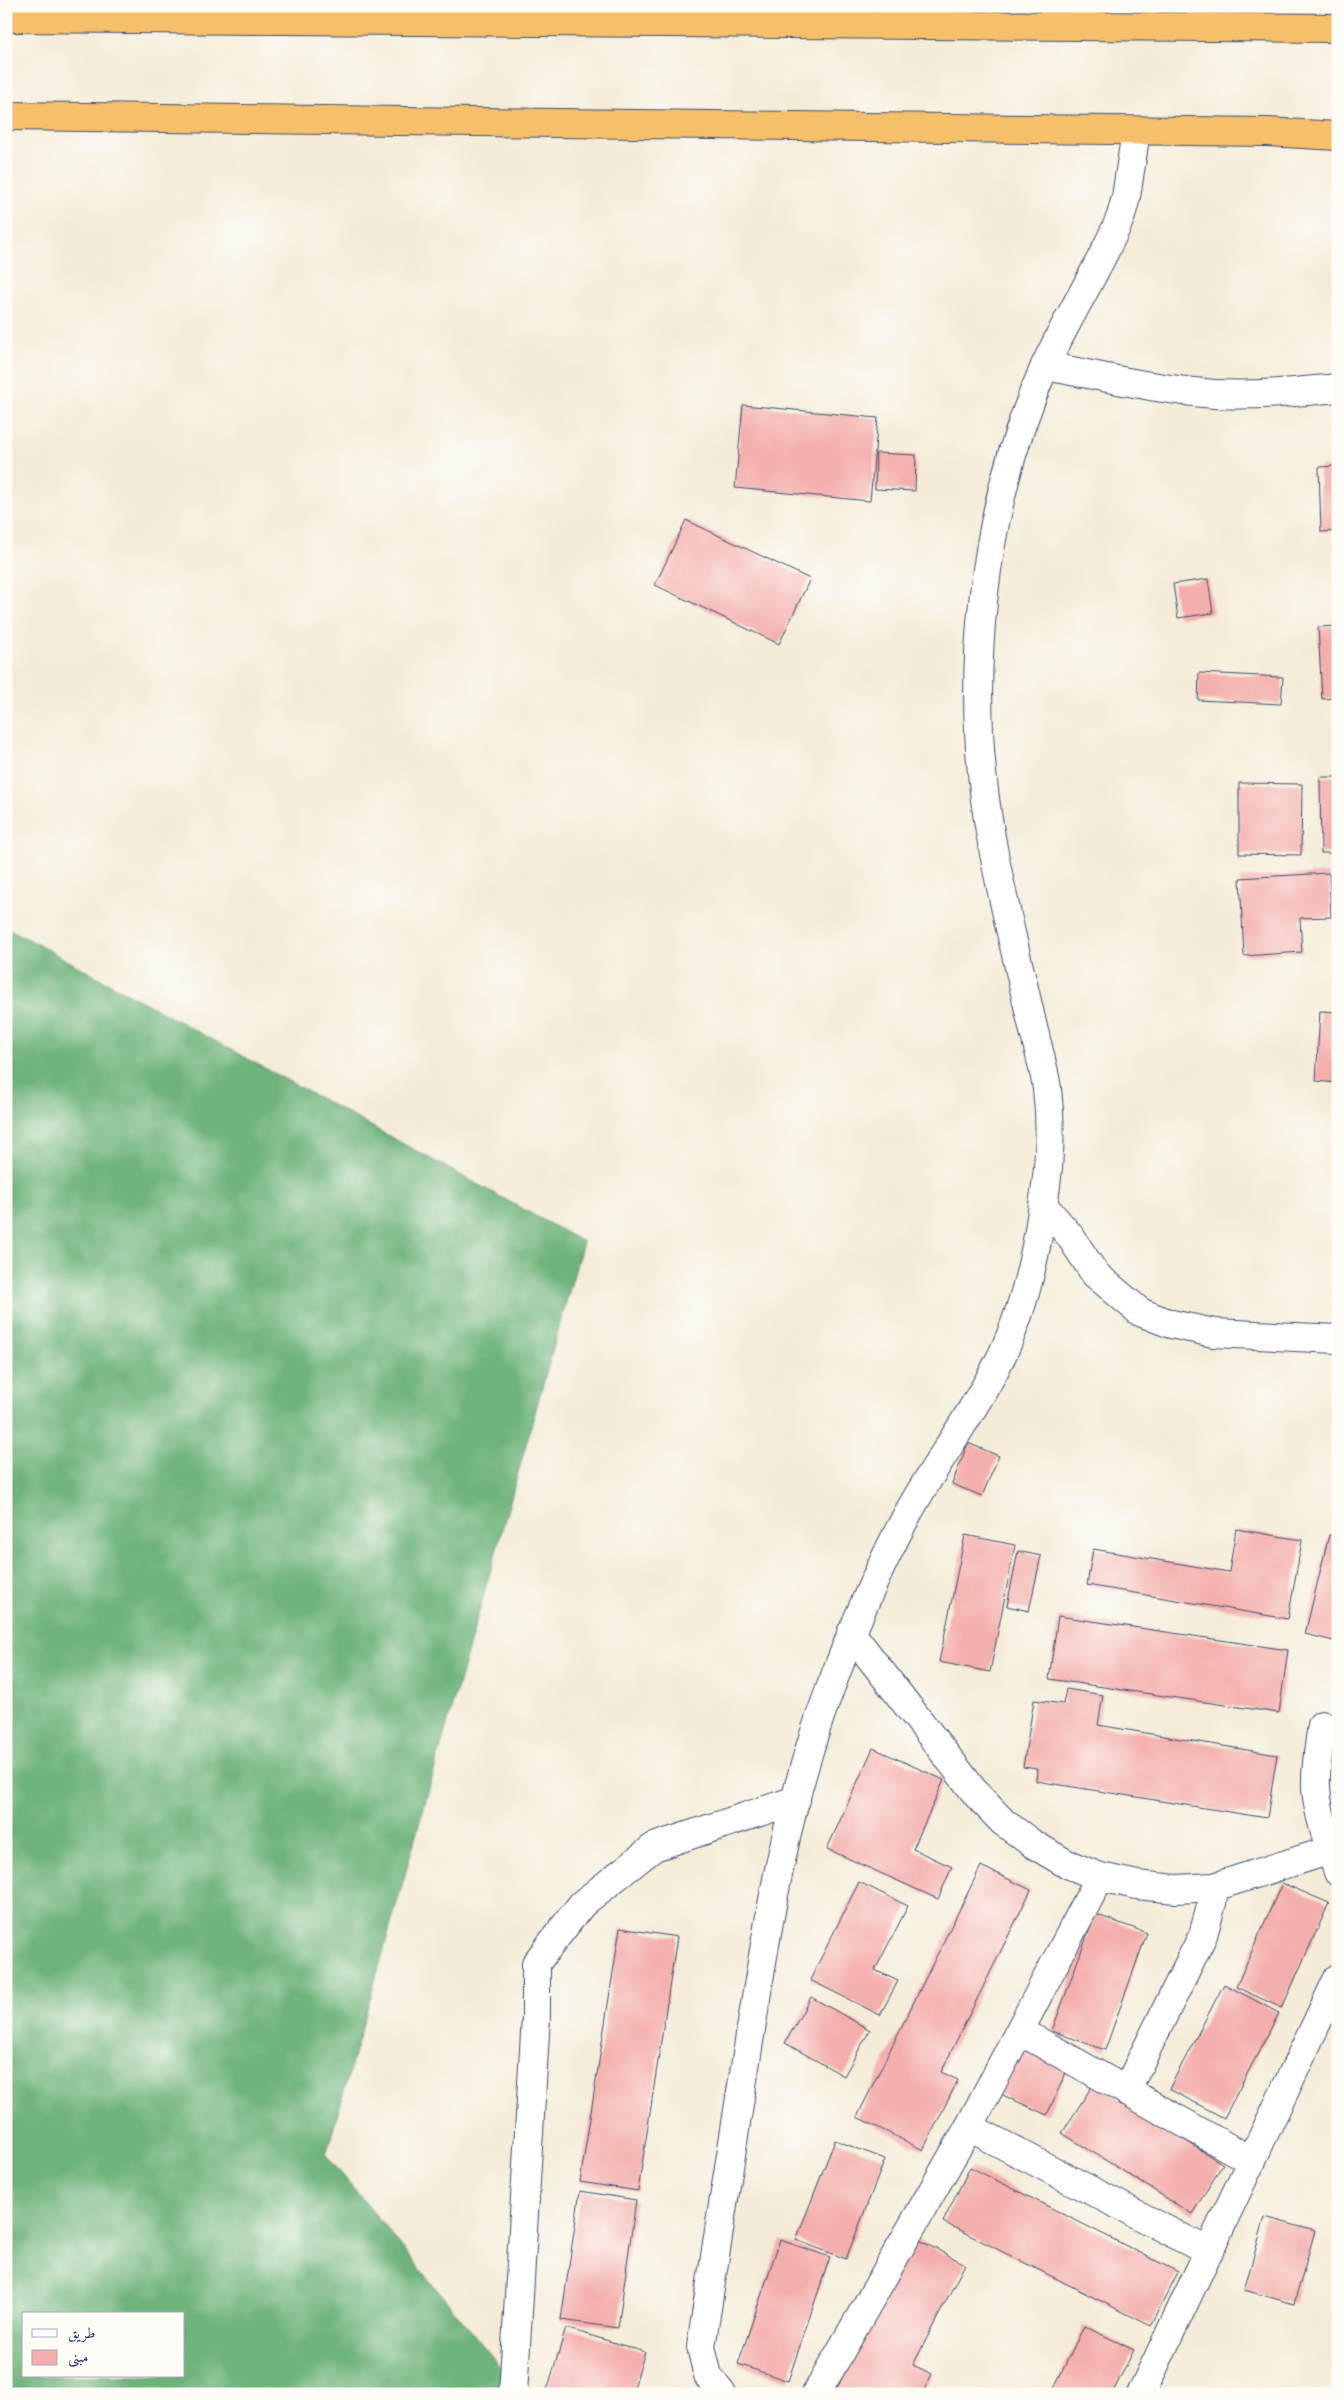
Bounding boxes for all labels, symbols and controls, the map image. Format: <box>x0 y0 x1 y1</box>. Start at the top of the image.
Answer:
legend <box>22 2312 185 2378</box>
text: طريق <box>68 2324 95 2345</box>
text: مبنى <box>68 2348 88 2369</box>

